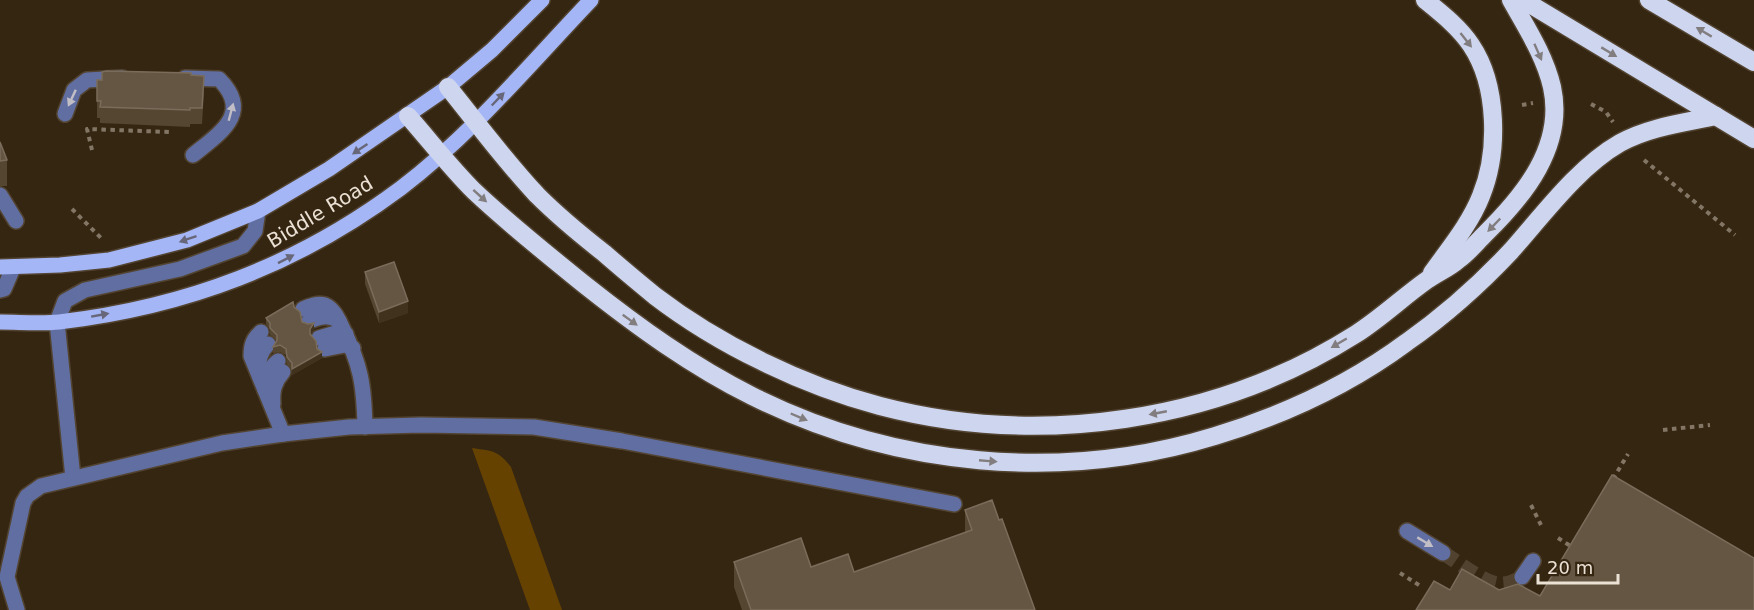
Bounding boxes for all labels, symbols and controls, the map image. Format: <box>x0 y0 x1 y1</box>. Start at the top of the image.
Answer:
one-way arrow <box>1695 27 1712 37</box>
one-way arrow <box>1460 33 1472 48</box>
one-way arrow <box>1533 43 1543 61</box>
one-way arrow <box>1601 46 1617 57</box>
one-way arrow <box>67 89 77 107</box>
one-way arrow <box>491 91 505 106</box>
one-way arrow <box>227 103 236 121</box>
one-way arrow <box>352 143 368 154</box>
street label: Biddle Road <box>263 171 377 253</box>
one-way arrow <box>473 189 488 203</box>
one-way arrow <box>1487 218 1501 232</box>
one-way arrow <box>179 235 197 244</box>
one-way arrow <box>277 254 294 263</box>
one-way arrow <box>91 310 110 319</box>
one-way arrow <box>622 314 638 326</box>
one-way arrow <box>1331 338 1347 349</box>
one-way arrow <box>1148 409 1167 418</box>
one-way arrow <box>790 413 808 422</box>
one-way arrow <box>979 457 998 466</box>
one-way arrow <box>1417 536 1433 547</box>
scale bar <box>1538 547 1618 585</box>
text: 20 m <box>1547 557 1593 578</box>

